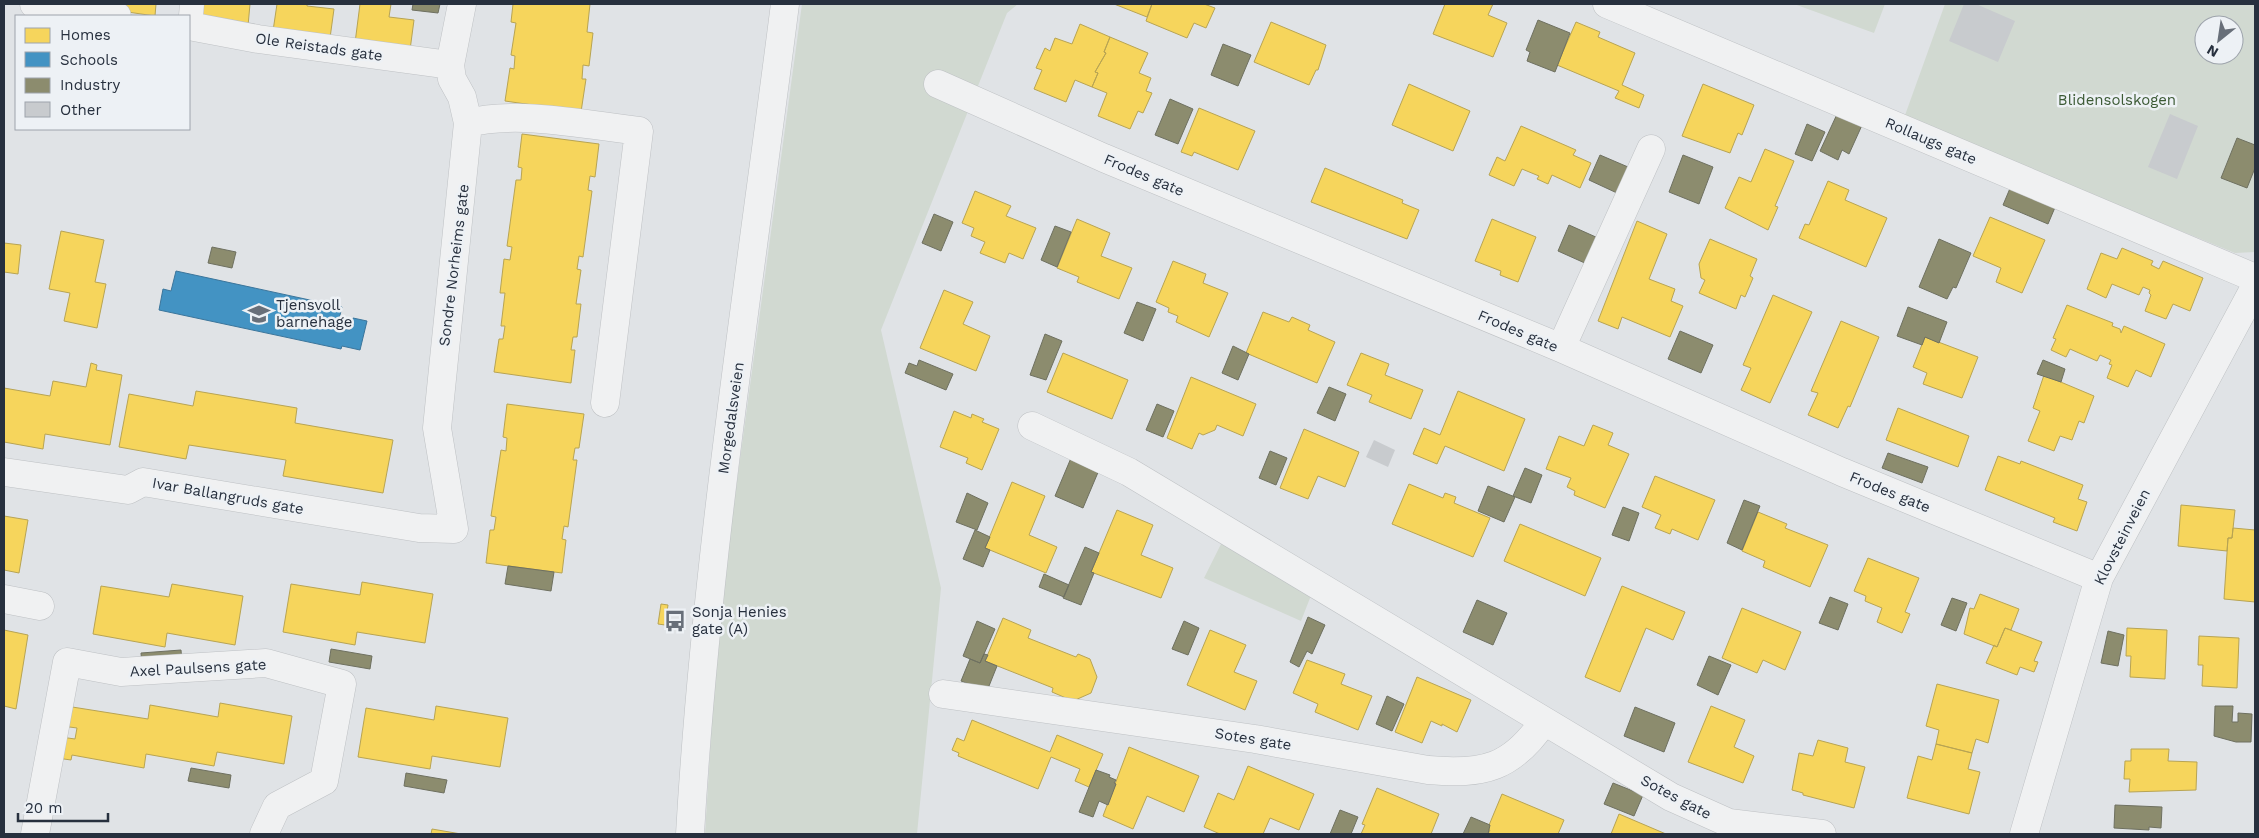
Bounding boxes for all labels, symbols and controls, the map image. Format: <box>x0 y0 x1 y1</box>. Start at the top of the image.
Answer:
legend <box>15 15 190 130</box>
north arrow <box>2194 15 2244 65</box>
text: Homes <box>60 26 111 44</box>
street label: Ole Reistads gate <box>254 29 384 65</box>
text: N <box>2204 42 2221 61</box>
text: Schools <box>60 51 118 69</box>
text: Industry <box>60 76 121 94</box>
park label: Blidensolskogen <box>2058 91 2176 109</box>
text: Other <box>60 101 102 119</box>
street label: Rollaugs gate <box>1882 114 1980 168</box>
street label: Frodes gate <box>1101 150 1187 200</box>
street label: Sondre Norheims gate <box>435 183 473 347</box>
place label: Tjensvoll barnehage <box>276 296 352 331</box>
school or university icon: Tjensvoll barnehage <box>246 301 272 327</box>
street label: Frodes gate <box>1475 306 1561 356</box>
street label: Morgedalsveien <box>714 361 748 475</box>
street label: Frodes gate <box>1847 468 1933 516</box>
street label: Ivar Ballangruds gate <box>151 474 305 518</box>
street label: Klovsteinveien <box>2090 486 2154 588</box>
place label: Sonja Henies gate (A) <box>692 603 787 638</box>
bus stop icon: Sonja Henies gate (A) <box>662 608 688 634</box>
street label: Axel Paulsens gate <box>129 655 267 681</box>
street label: Sotes gate <box>1213 724 1293 754</box>
street label: Sotes gate <box>1638 771 1714 823</box>
scale bar <box>18 790 108 822</box>
text: 20 m <box>25 799 63 817</box>

